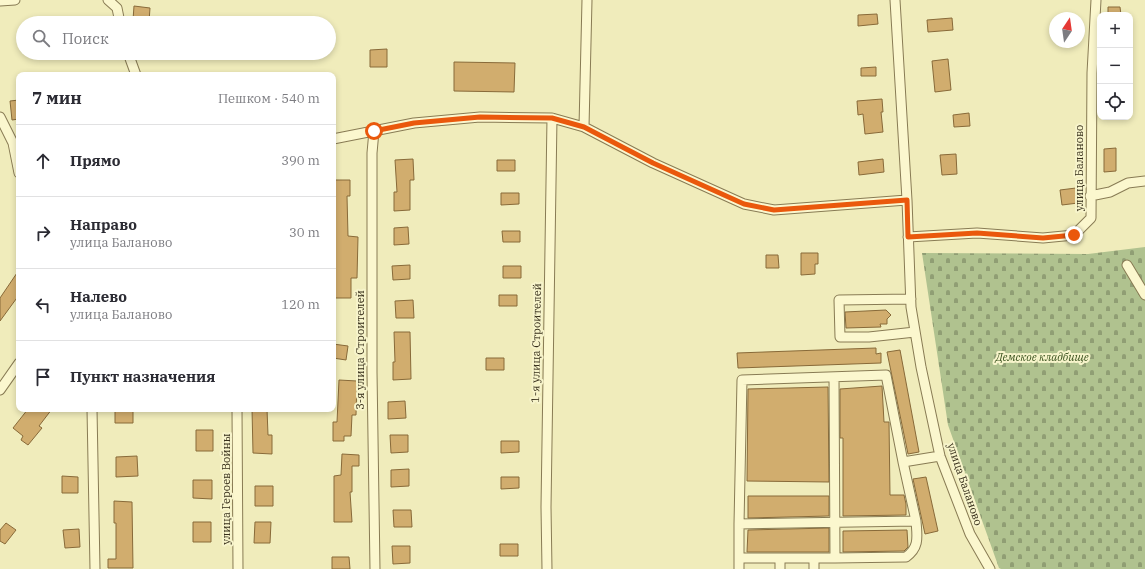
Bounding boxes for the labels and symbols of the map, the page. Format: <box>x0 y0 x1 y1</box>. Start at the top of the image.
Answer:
north arrow <box>1049 12 1085 48</box>
route start <box>365 122 383 140</box>
street label: улица Баланово <box>1072 125 1086 211</box>
route end <box>1065 226 1083 244</box>
street label: 1-я улица Строителей <box>528 283 544 403</box>
street label: 3-я улица Строителей <box>353 290 367 410</box>
park label: Демское кладбище <box>994 350 1089 364</box>
street label: улица Героев Войны <box>219 433 233 545</box>
street label: улица Баланово <box>944 441 986 527</box>

